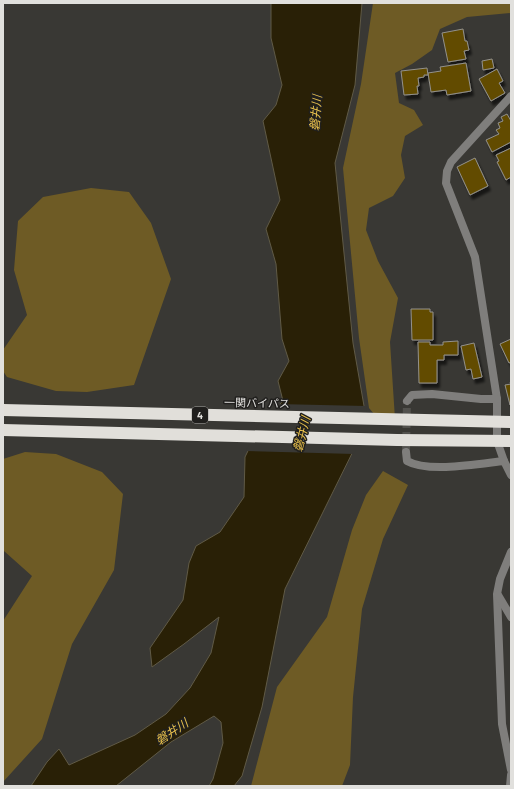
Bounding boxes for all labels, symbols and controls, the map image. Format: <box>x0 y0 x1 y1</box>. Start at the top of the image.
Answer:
water label: 磐井川 <box>306 92 324 131</box>
street label: 一関バイパス <box>224 395 290 410</box>
road number: 4 <box>192 407 208 423</box>
water label: 磐井川 <box>290 413 313 453</box>
water label: 磐井川 <box>153 714 192 747</box>

